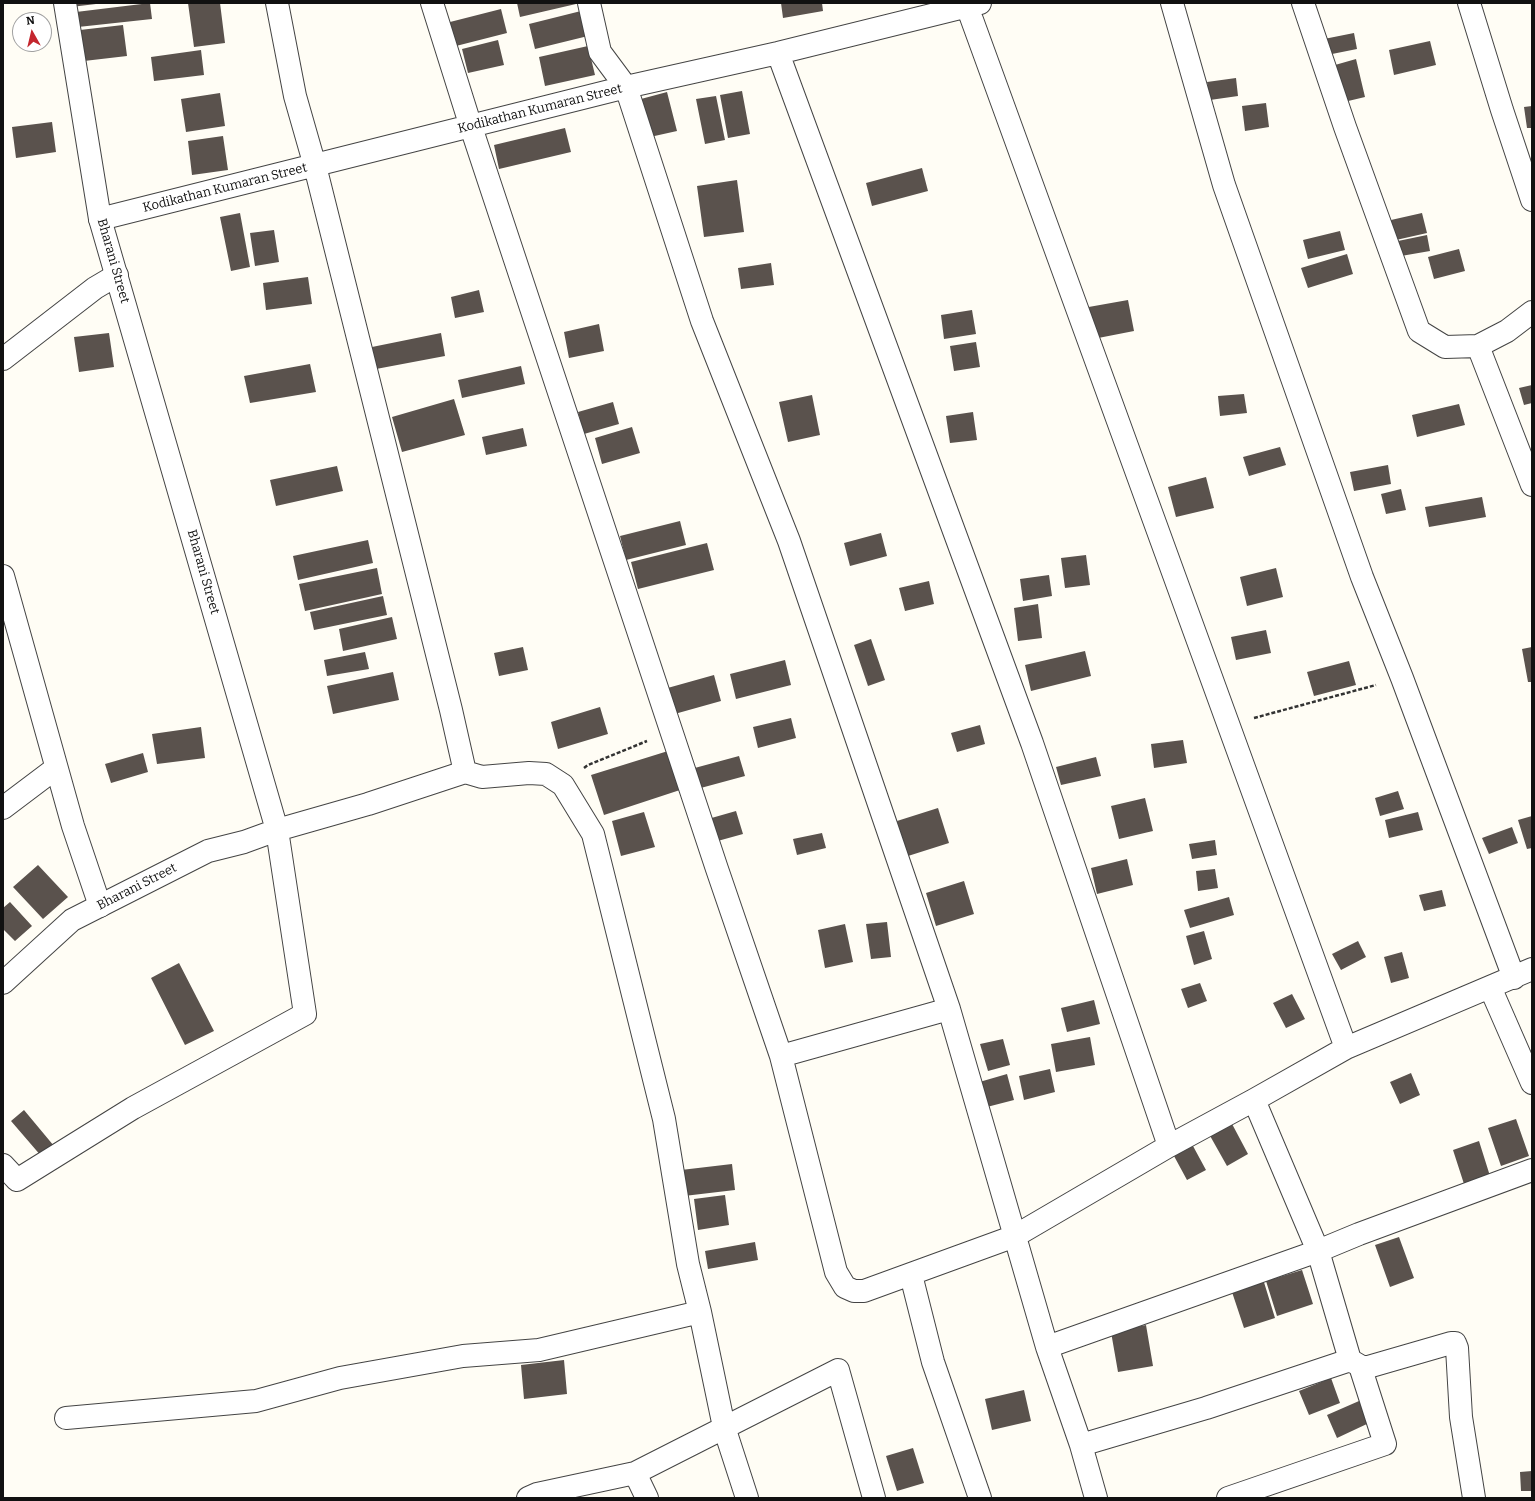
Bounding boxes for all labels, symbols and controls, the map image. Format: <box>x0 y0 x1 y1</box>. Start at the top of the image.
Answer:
north arrow <box>12 12 52 52</box>
text: N <box>25 14 36 28</box>
street label: Kodikathan Kumaran Street <box>456 81 624 137</box>
street label: Kodikathan Kumaran Street <box>141 160 309 216</box>
street label: Bharani Street <box>93 217 133 305</box>
street label: Bharani Street <box>183 528 223 616</box>
street label: Bharani Street <box>95 860 179 914</box>

